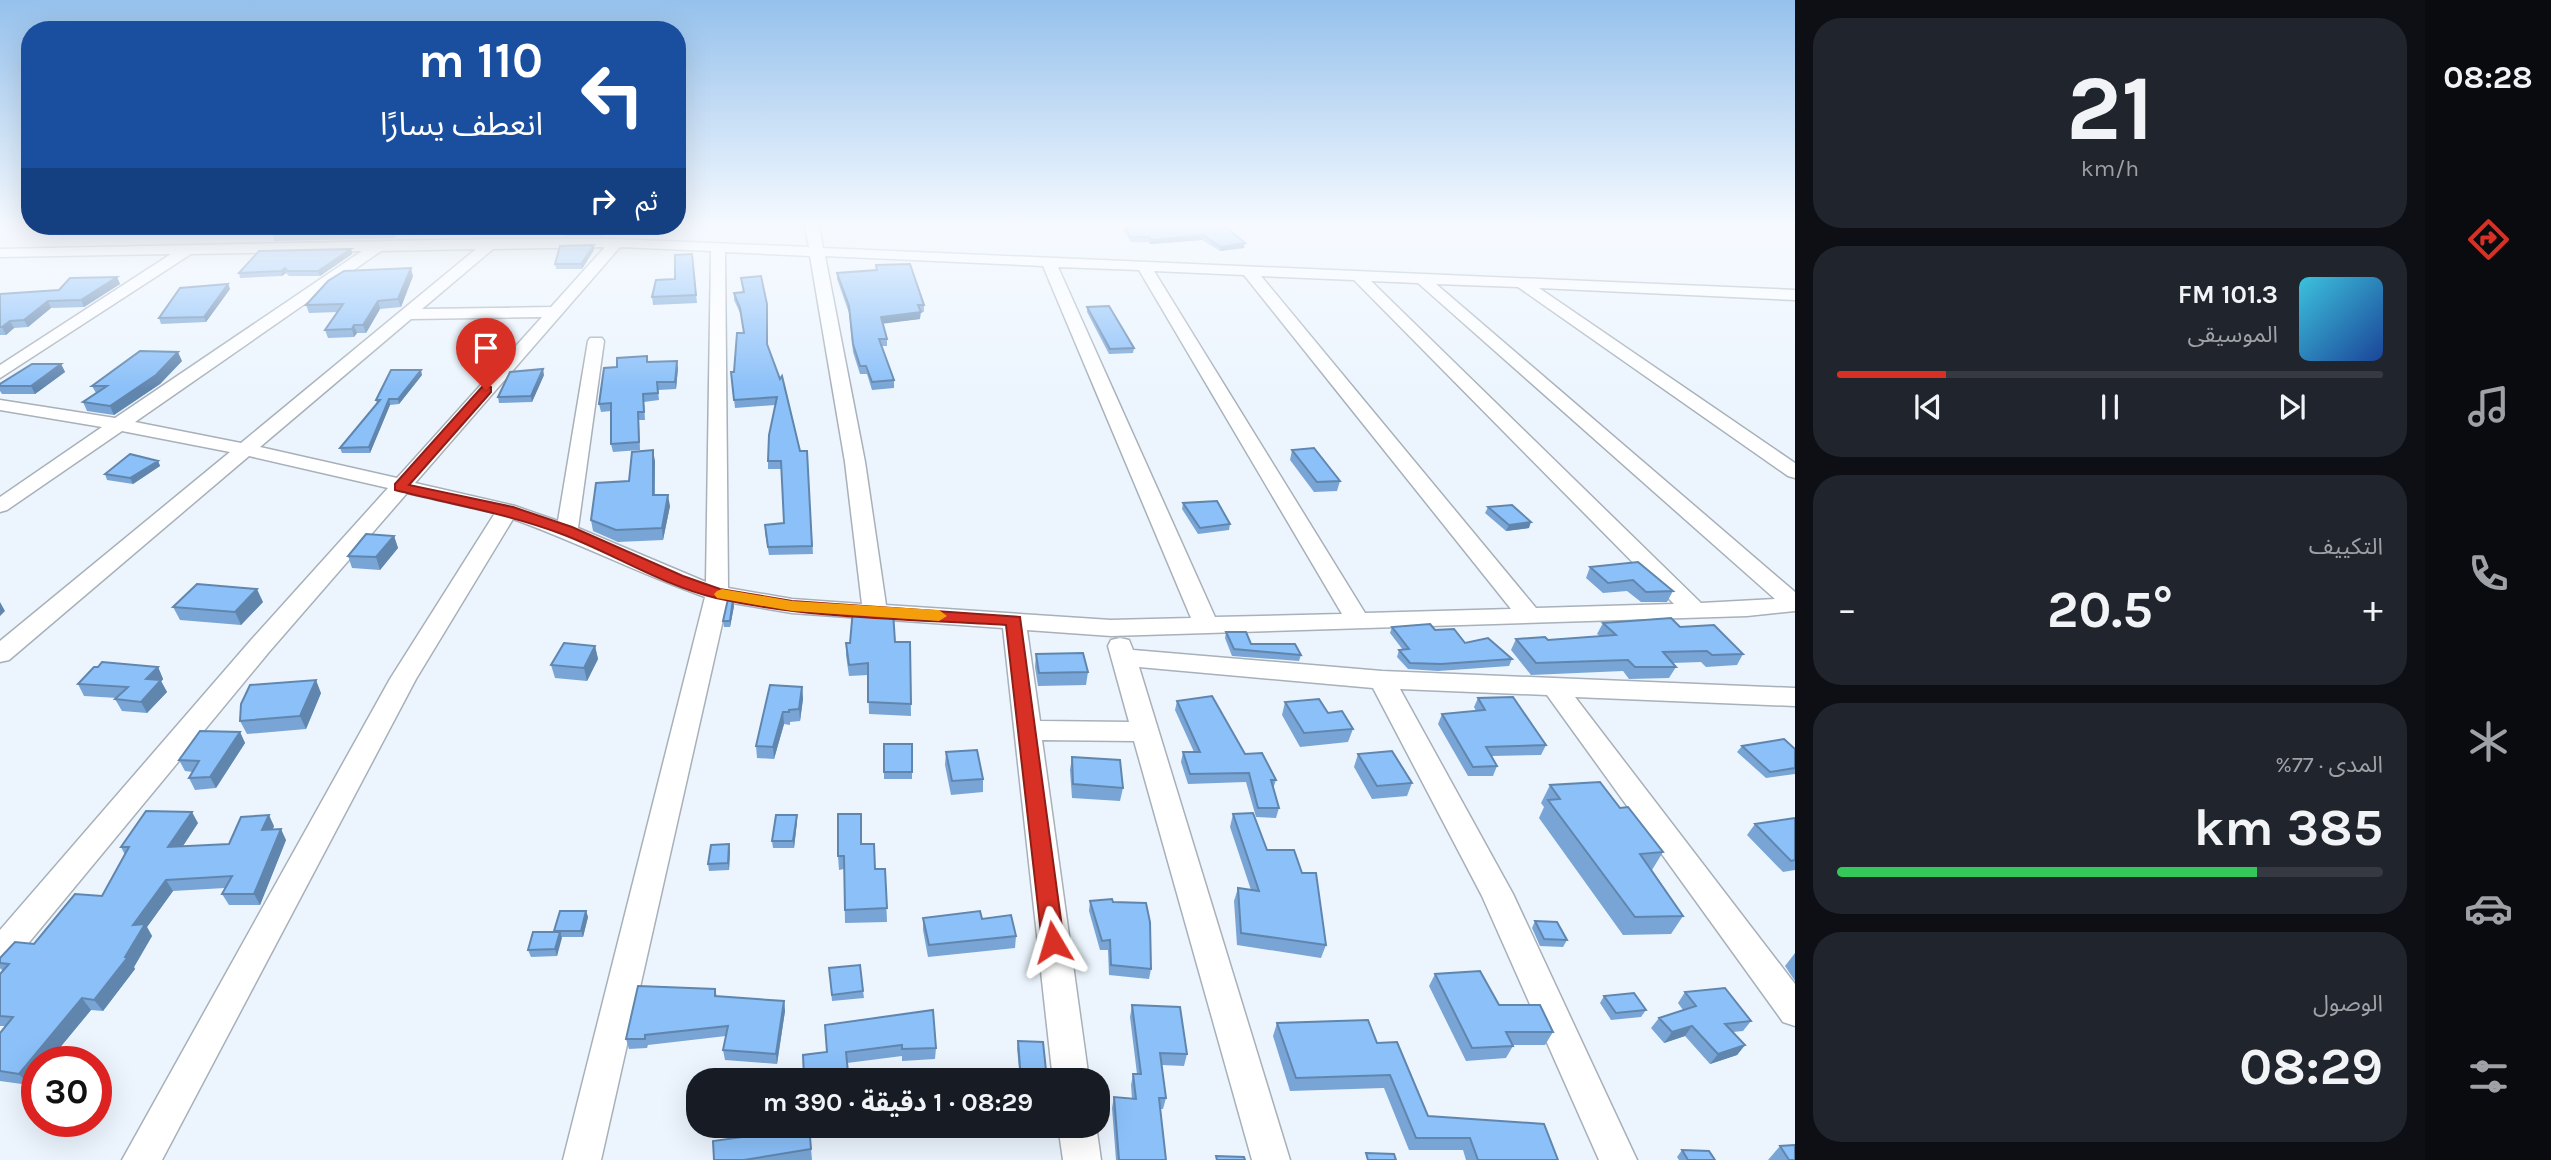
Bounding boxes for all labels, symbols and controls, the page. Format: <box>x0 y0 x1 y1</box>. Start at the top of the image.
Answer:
text: 110 m <box>418 32 543 89</box>
icon: left <box>567 49 658 140</box>
text: 21 <box>2066 56 2154 162</box>
text: 08:28 <box>2443 59 2533 96</box>
text: انعطف يسارًا <box>380 106 543 143</box>
text: km/h <box>2081 155 2139 182</box>
icon: right <box>584 182 622 220</box>
text: ثم <box>636 186 658 217</box>
icon: directions <box>2464 215 2513 264</box>
text: 101.3 FM <box>2178 279 2278 310</box>
pin <box>456 318 516 390</box>
text: الموسيقى <box>2187 321 2278 348</box>
icon: arrive <box>467 329 505 367</box>
icon: music <box>2464 382 2513 431</box>
icon: previous <box>1909 388 1947 426</box>
icon: pause <box>2091 388 2129 426</box>
icon: next <box>2273 388 2311 426</box>
text: التكييف <box>2309 533 2383 560</box>
icon: phone <box>2464 549 2513 598</box>
text: 20.5° <box>2047 579 2173 640</box>
text: − <box>1837 587 1857 632</box>
text: + <box>2363 587 2383 632</box>
icon: climate <box>2464 717 2513 766</box>
text: المدى · 77% <box>2275 751 2383 778</box>
text: 385 km <box>2194 797 2383 858</box>
icon: car <box>2464 884 2513 933</box>
position arrow <box>1016 905 1090 979</box>
text: الوصول <box>2313 990 2383 1017</box>
text: 08:29 <box>2239 1036 2383 1097</box>
speed limit sign: 30 <box>21 1046 112 1137</box>
icon: filters <box>2464 1052 2513 1101</box>
text: 08:29 · 1 دقيقة · 390 m <box>763 1087 1033 1118</box>

